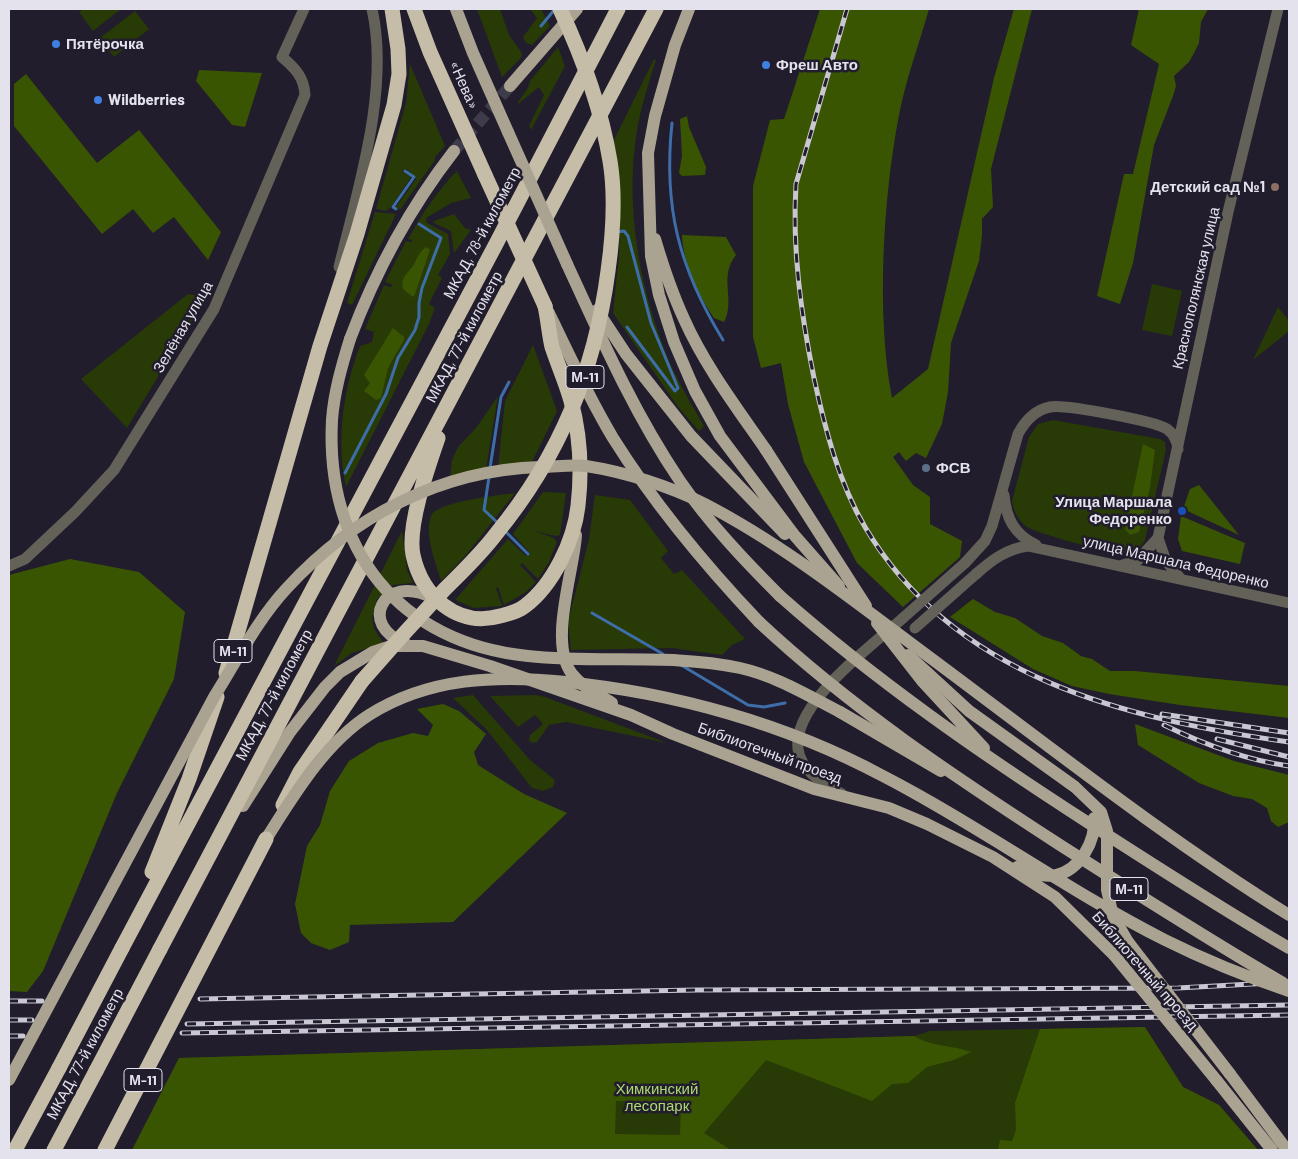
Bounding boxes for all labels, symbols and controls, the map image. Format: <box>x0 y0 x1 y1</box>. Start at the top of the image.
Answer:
place label: Пятёрочка <box>66 35 144 53</box>
marker: Пятёрочка <box>50 38 62 50</box>
place label: Фреш Авто <box>776 56 858 74</box>
street label: «Нева» <box>445 58 483 112</box>
marker: Фреш Авто <box>760 59 772 71</box>
place label: Wildberries <box>108 91 185 109</box>
marker: Wildberries <box>92 94 104 106</box>
street label: МКАД, 78-й километр <box>440 164 524 302</box>
place label: Детский сад №1 <box>1150 178 1265 196</box>
marker: Детский сад №1 <box>1269 181 1281 193</box>
street label: Краснополянская улица <box>1169 205 1223 371</box>
street label: МКАД, 77-й километр <box>422 268 506 406</box>
street label: Зелёная улица <box>149 278 217 376</box>
road number: М-11 <box>566 366 604 388</box>
place label: ФСВ <box>936 459 970 477</box>
marker: ФСВ <box>920 462 932 474</box>
place label: Улица Маршала Федоренко <box>1055 493 1172 528</box>
marker: Улица Маршала Федоренко <box>1176 505 1188 517</box>
street label: улица Маршала Федоренко <box>1081 532 1271 592</box>
street label: МКАД, 77-й километр <box>232 626 316 764</box>
road number: М-11 <box>214 640 252 662</box>
street label: Библиотечный проезд <box>695 719 845 787</box>
road number: М-11 <box>1110 878 1148 901</box>
street label: Библиотечный проезд <box>1088 908 1202 1034</box>
street label: МКАД, 77-й километр <box>43 985 127 1123</box>
road number: М-11 <box>124 1068 162 1092</box>
park label: Химкинский лесопарк <box>616 1080 698 1115</box>

